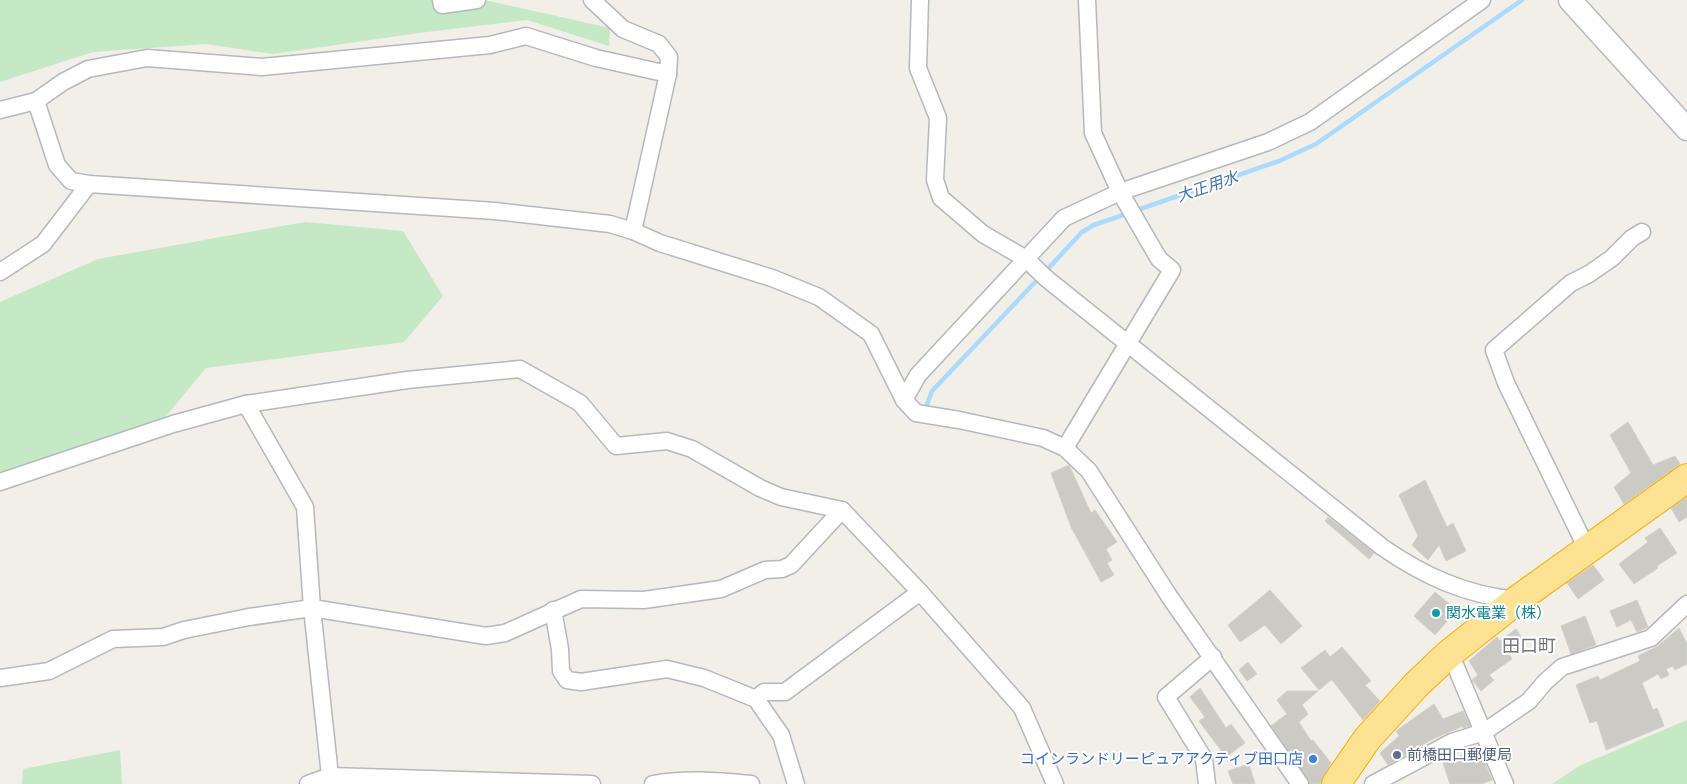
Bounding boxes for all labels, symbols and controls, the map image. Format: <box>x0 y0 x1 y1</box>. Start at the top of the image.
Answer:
water label: 大正用水 <box>1173 165 1243 208</box>
place label: 関水電業（株） <box>1446 602 1551 623</box>
marker: 関水電業（株） <box>1430 607 1442 619</box>
district label: 田口町 <box>1502 633 1556 658</box>
place label: 前橋田口郵便局 <box>1407 744 1512 765</box>
place label: コインランドリーピュアアクティブ田口店 <box>1020 748 1303 769</box>
marker: 前橋田口郵便局 <box>1391 749 1403 761</box>
marker: コインランドリーピュアアクティブ田口店 <box>1307 753 1319 765</box>

